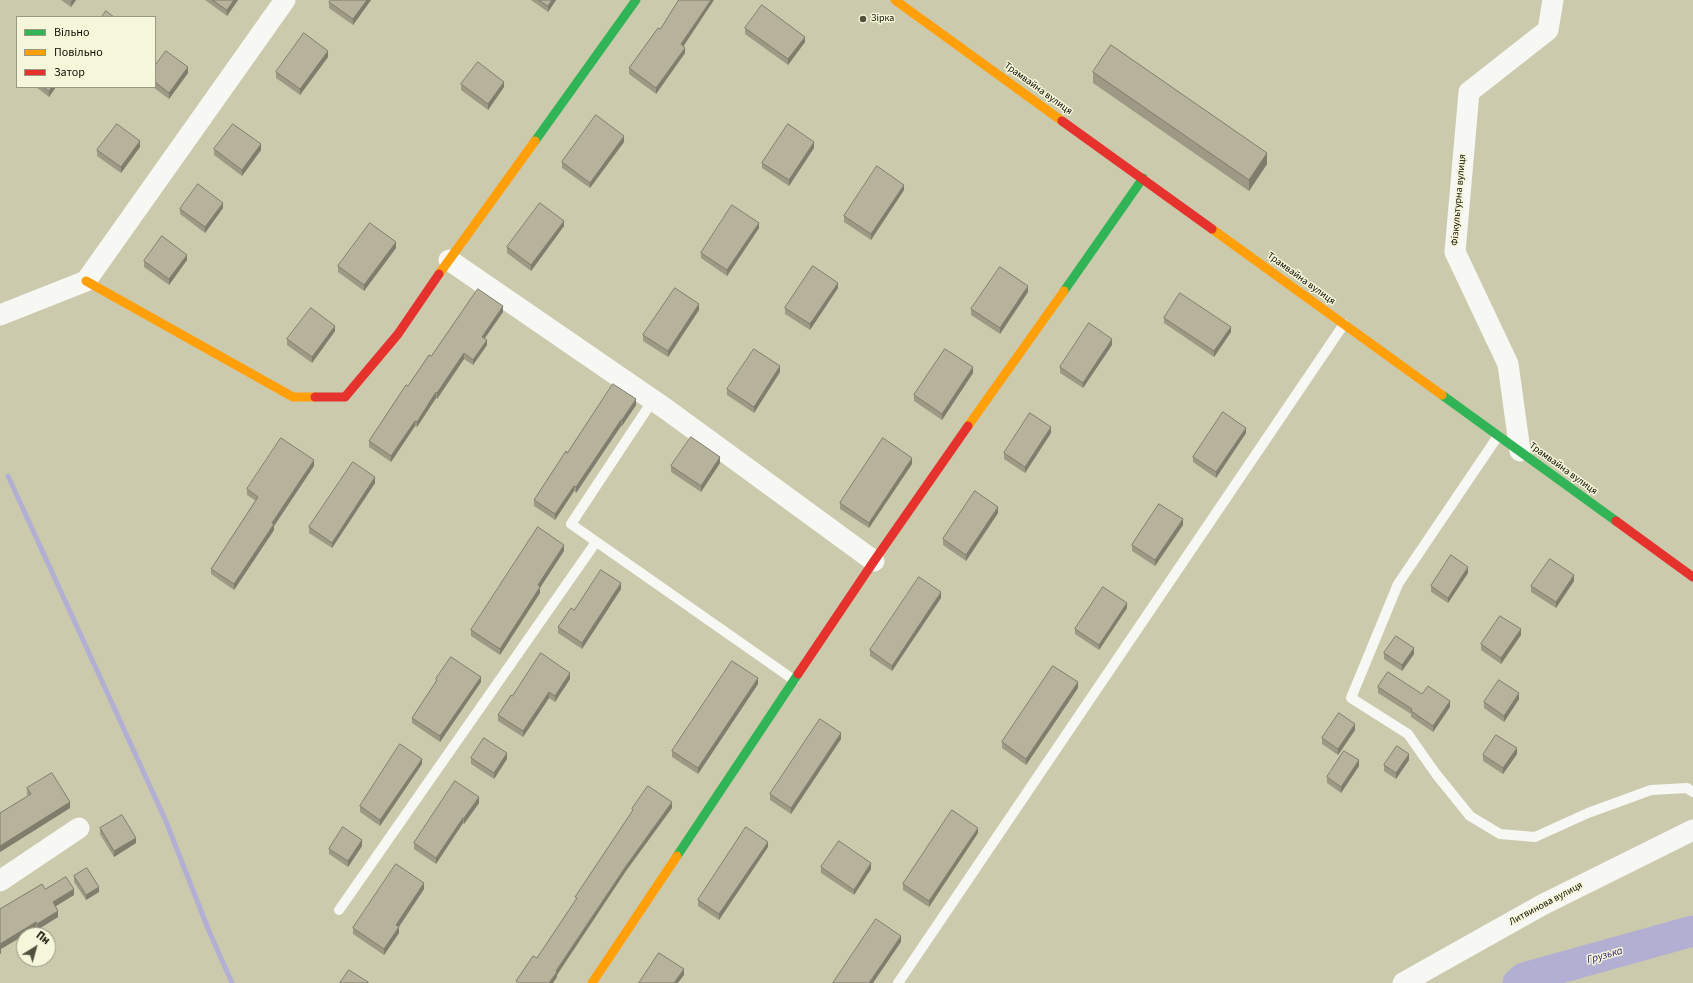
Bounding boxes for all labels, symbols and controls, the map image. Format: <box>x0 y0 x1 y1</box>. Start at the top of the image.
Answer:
place label: Зірка <box>871 13 894 25</box>
marker: Зірка <box>858 14 868 24</box>
legend <box>16 16 156 88</box>
text: Вільно <box>54 24 90 41</box>
text: Повільно <box>54 44 103 61</box>
street label: Трамвайна вулиця <box>1002 60 1074 118</box>
text: Затор <box>54 64 85 81</box>
street label: Фiзкультурна вулиця <box>1449 154 1469 246</box>
street label: Трамвайна вулиця <box>1265 250 1337 308</box>
street label: Трамвайна вулиця <box>1527 440 1599 498</box>
street label: Литвинова вулиця <box>1507 880 1585 928</box>
north arrow <box>16 927 56 967</box>
text: Пн <box>33 928 53 948</box>
water label: Грузька <box>1586 945 1624 967</box>

